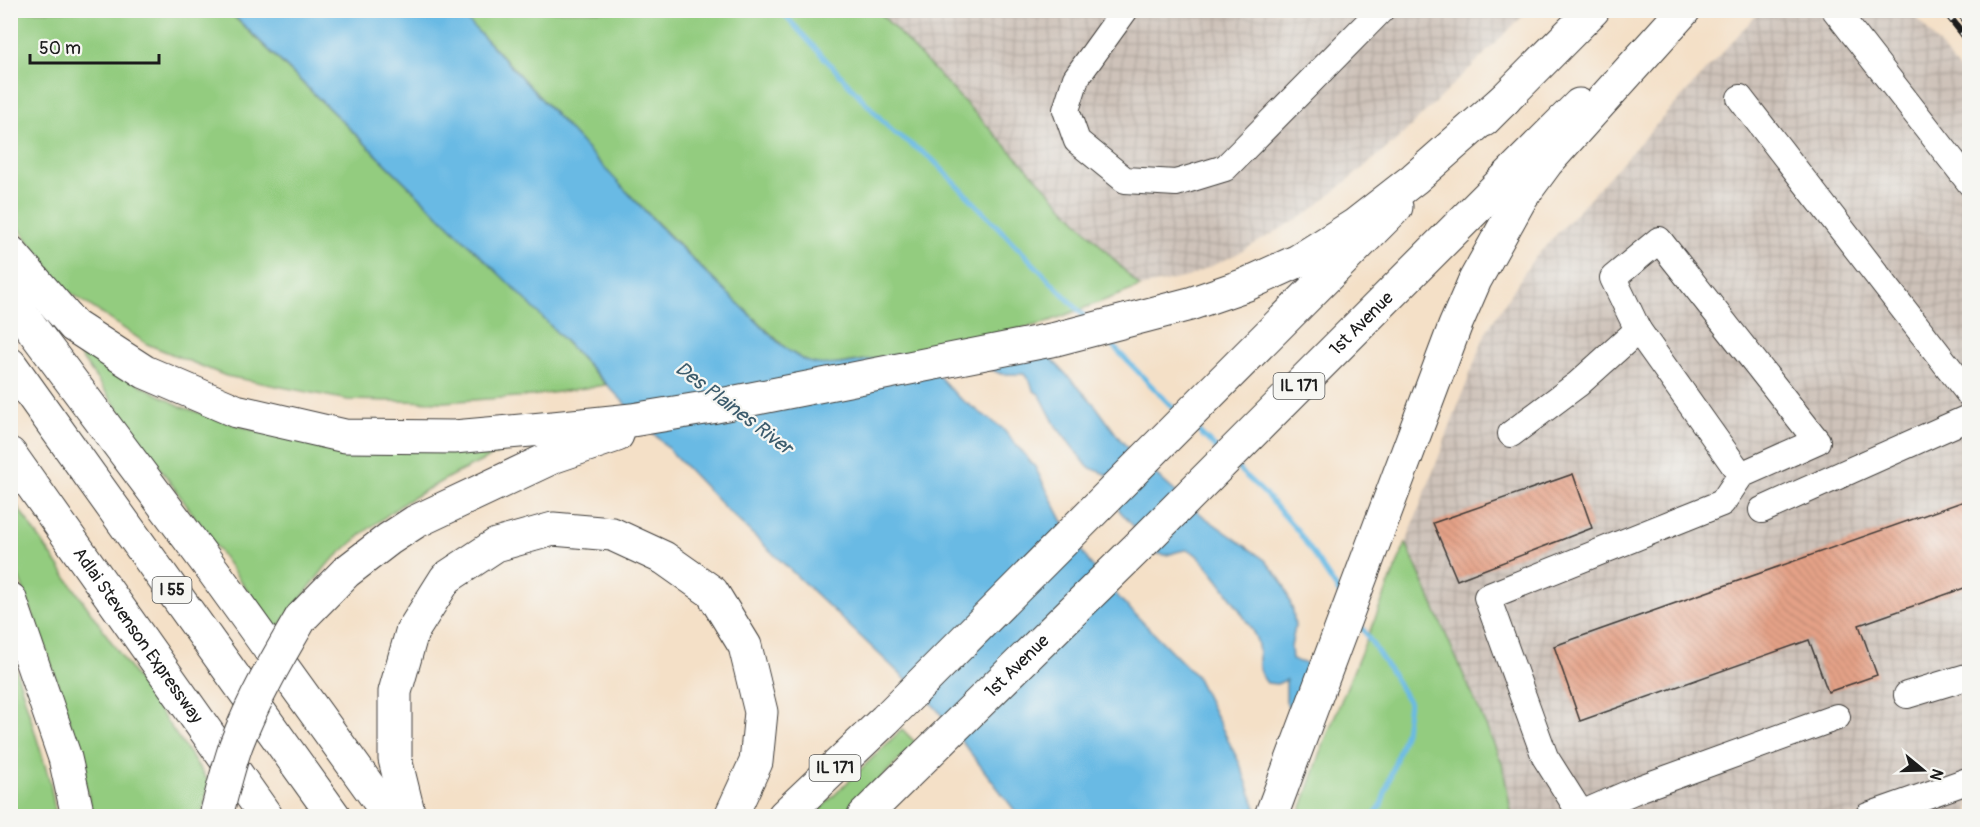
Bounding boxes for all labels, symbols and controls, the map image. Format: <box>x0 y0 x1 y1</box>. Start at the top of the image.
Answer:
scale bar <box>30 27 159 65</box>
text: 50 m <box>39 37 81 60</box>
street label: 1st Avenue <box>1324 286 1398 360</box>
water label: Des Plaines River <box>670 356 800 462</box>
road number: IL 171 <box>1274 373 1324 399</box>
street label: Adlai Stevenson Expressway <box>68 543 208 728</box>
road number: I 55 <box>152 577 192 603</box>
street label: 1st Avenue <box>980 629 1054 703</box>
north arrow <box>1893 740 1953 800</box>
road number: IL 171 <box>810 755 860 781</box>
text: N <box>1925 766 1947 783</box>

